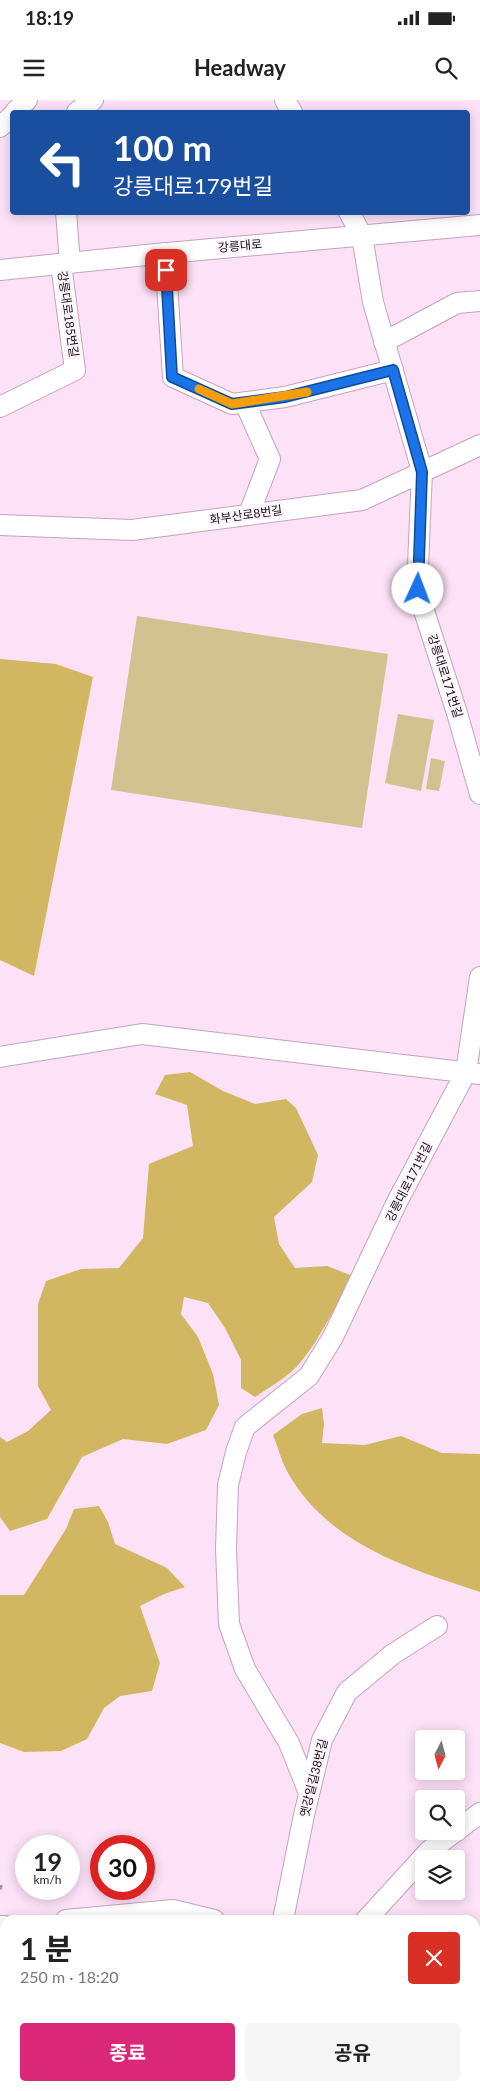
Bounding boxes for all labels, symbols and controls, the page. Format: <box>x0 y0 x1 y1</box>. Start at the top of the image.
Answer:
text: 18:19 <box>25 6 74 29</box>
icon: menu <box>20 54 48 82</box>
text: Headway <box>194 54 286 81</box>
icon: search <box>432 54 460 82</box>
text: 100 m <box>113 126 212 168</box>
icon: left <box>30 130 95 195</box>
text: 강릉대로179번길 <box>113 172 273 199</box>
street label: 강릉대로 <box>217 236 263 255</box>
pin <box>145 249 187 291</box>
icon: arrive <box>152 256 180 284</box>
street label: 강릉대로185번길 <box>55 270 82 358</box>
street label: 화부산로8번길 <box>209 502 283 527</box>
position arrow <box>391 562 443 614</box>
street label: 강릉대로171번길 <box>425 632 466 720</box>
street label: 강릉대로171번길 <box>382 1140 435 1224</box>
north arrow <box>415 1730 465 1780</box>
map controls <box>415 1730 465 1900</box>
street label: 옛강일길38번길 <box>297 1737 330 1819</box>
button: search <box>415 1790 465 1840</box>
speed limit sign: 30 <box>90 1835 155 1900</box>
text: 19 <box>33 1846 62 1876</box>
button: layers <box>415 1850 465 1900</box>
text: km/h <box>33 1872 62 1887</box>
text: 1 분 <box>20 1930 72 1966</box>
button: close <box>408 1932 460 1984</box>
text: 250 m · 18:20 <box>20 1967 119 1986</box>
button: 종료 <box>20 2023 235 2081</box>
button: 공유 <box>245 2023 460 2081</box>

